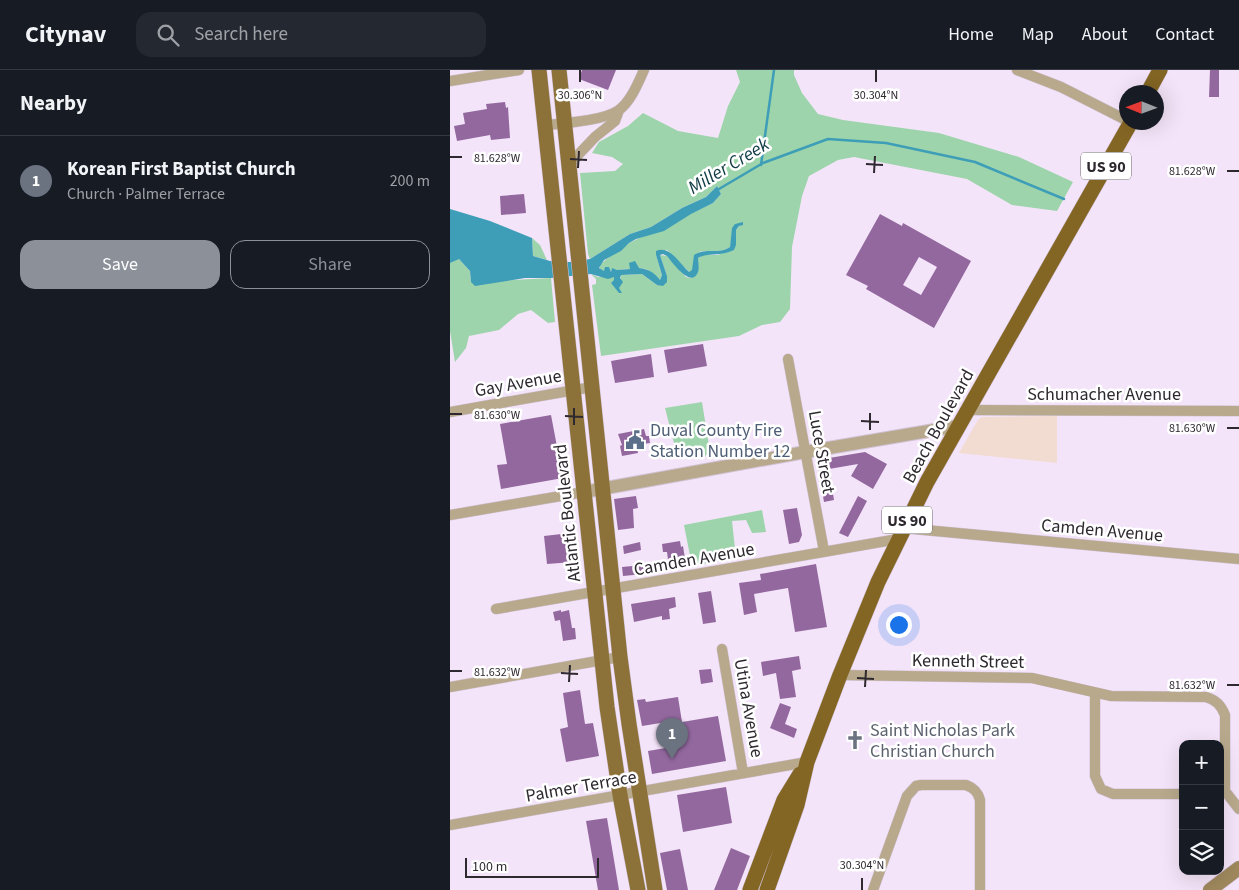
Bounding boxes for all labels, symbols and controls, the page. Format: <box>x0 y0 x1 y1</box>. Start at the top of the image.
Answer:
search box <box>136 12 486 57</box>
text: Citynav <box>25 17 106 52</box>
icon: search <box>154 21 182 49</box>
text: Search here <box>194 21 288 48</box>
text: Home <box>948 22 994 47</box>
text: Map <box>1022 22 1054 47</box>
text: About <box>1082 22 1127 47</box>
text: Contact <box>1155 22 1214 47</box>
north arrow <box>1119 85 1164 130</box>
text: 30.306°N <box>558 87 602 104</box>
text: 30.304°N <box>854 87 898 104</box>
text: Nearby <box>20 88 87 118</box>
water label: Miller Creek <box>683 131 775 201</box>
text: 81.628°W <box>474 150 521 167</box>
road number: US 90 <box>1081 152 1131 180</box>
text: Korean First Baptist Church <box>67 156 296 183</box>
text: 81.628°W <box>1169 163 1216 180</box>
text: 1 <box>32 170 40 192</box>
text: 200 m <box>390 170 430 192</box>
text: Church · Palmer Terrace <box>67 183 225 205</box>
button: Save <box>20 240 220 289</box>
button: Share <box>230 240 430 289</box>
street label: Gay Avenue <box>473 364 563 403</box>
street label: Beach Boulevard <box>897 365 980 488</box>
street label: Schumacher Avenue <box>1027 382 1181 407</box>
text: 81.630°W <box>474 407 521 424</box>
street label: Luce Street <box>802 409 841 496</box>
place label: Duval County Fire Station Number 12 <box>650 418 790 464</box>
text: 81.630°W <box>1169 420 1216 437</box>
public building icon: Duval County Fire Station Number 12 <box>624 429 646 451</box>
street label: Atlantic Boulevard <box>548 443 587 583</box>
road number: US 90 <box>882 506 932 534</box>
street label: Camden Avenue <box>1040 513 1164 548</box>
street label: Camden Avenue <box>632 537 756 582</box>
your location <box>886 612 912 638</box>
street label: Kenneth Street <box>912 648 1024 675</box>
street label: Utina Avenue <box>728 657 770 760</box>
text: 81.632°W <box>474 664 521 681</box>
text: 81.632°W <box>1169 677 1216 694</box>
pin: 1 <box>656 718 688 759</box>
place label: Saint Nicholas Park Christian Church <box>870 718 1015 764</box>
church icon: Saint Nicholas Park Christian Church <box>844 729 866 751</box>
map controls <box>1179 740 1224 875</box>
button: + <box>1179 740 1224 785</box>
street label: Palmer Terrace <box>524 764 639 809</box>
button: − <box>1179 785 1224 830</box>
button: layers <box>1179 830 1224 875</box>
scale bar <box>465 855 599 878</box>
text: 100 m <box>472 857 507 877</box>
text: 30.304°N <box>840 857 884 874</box>

